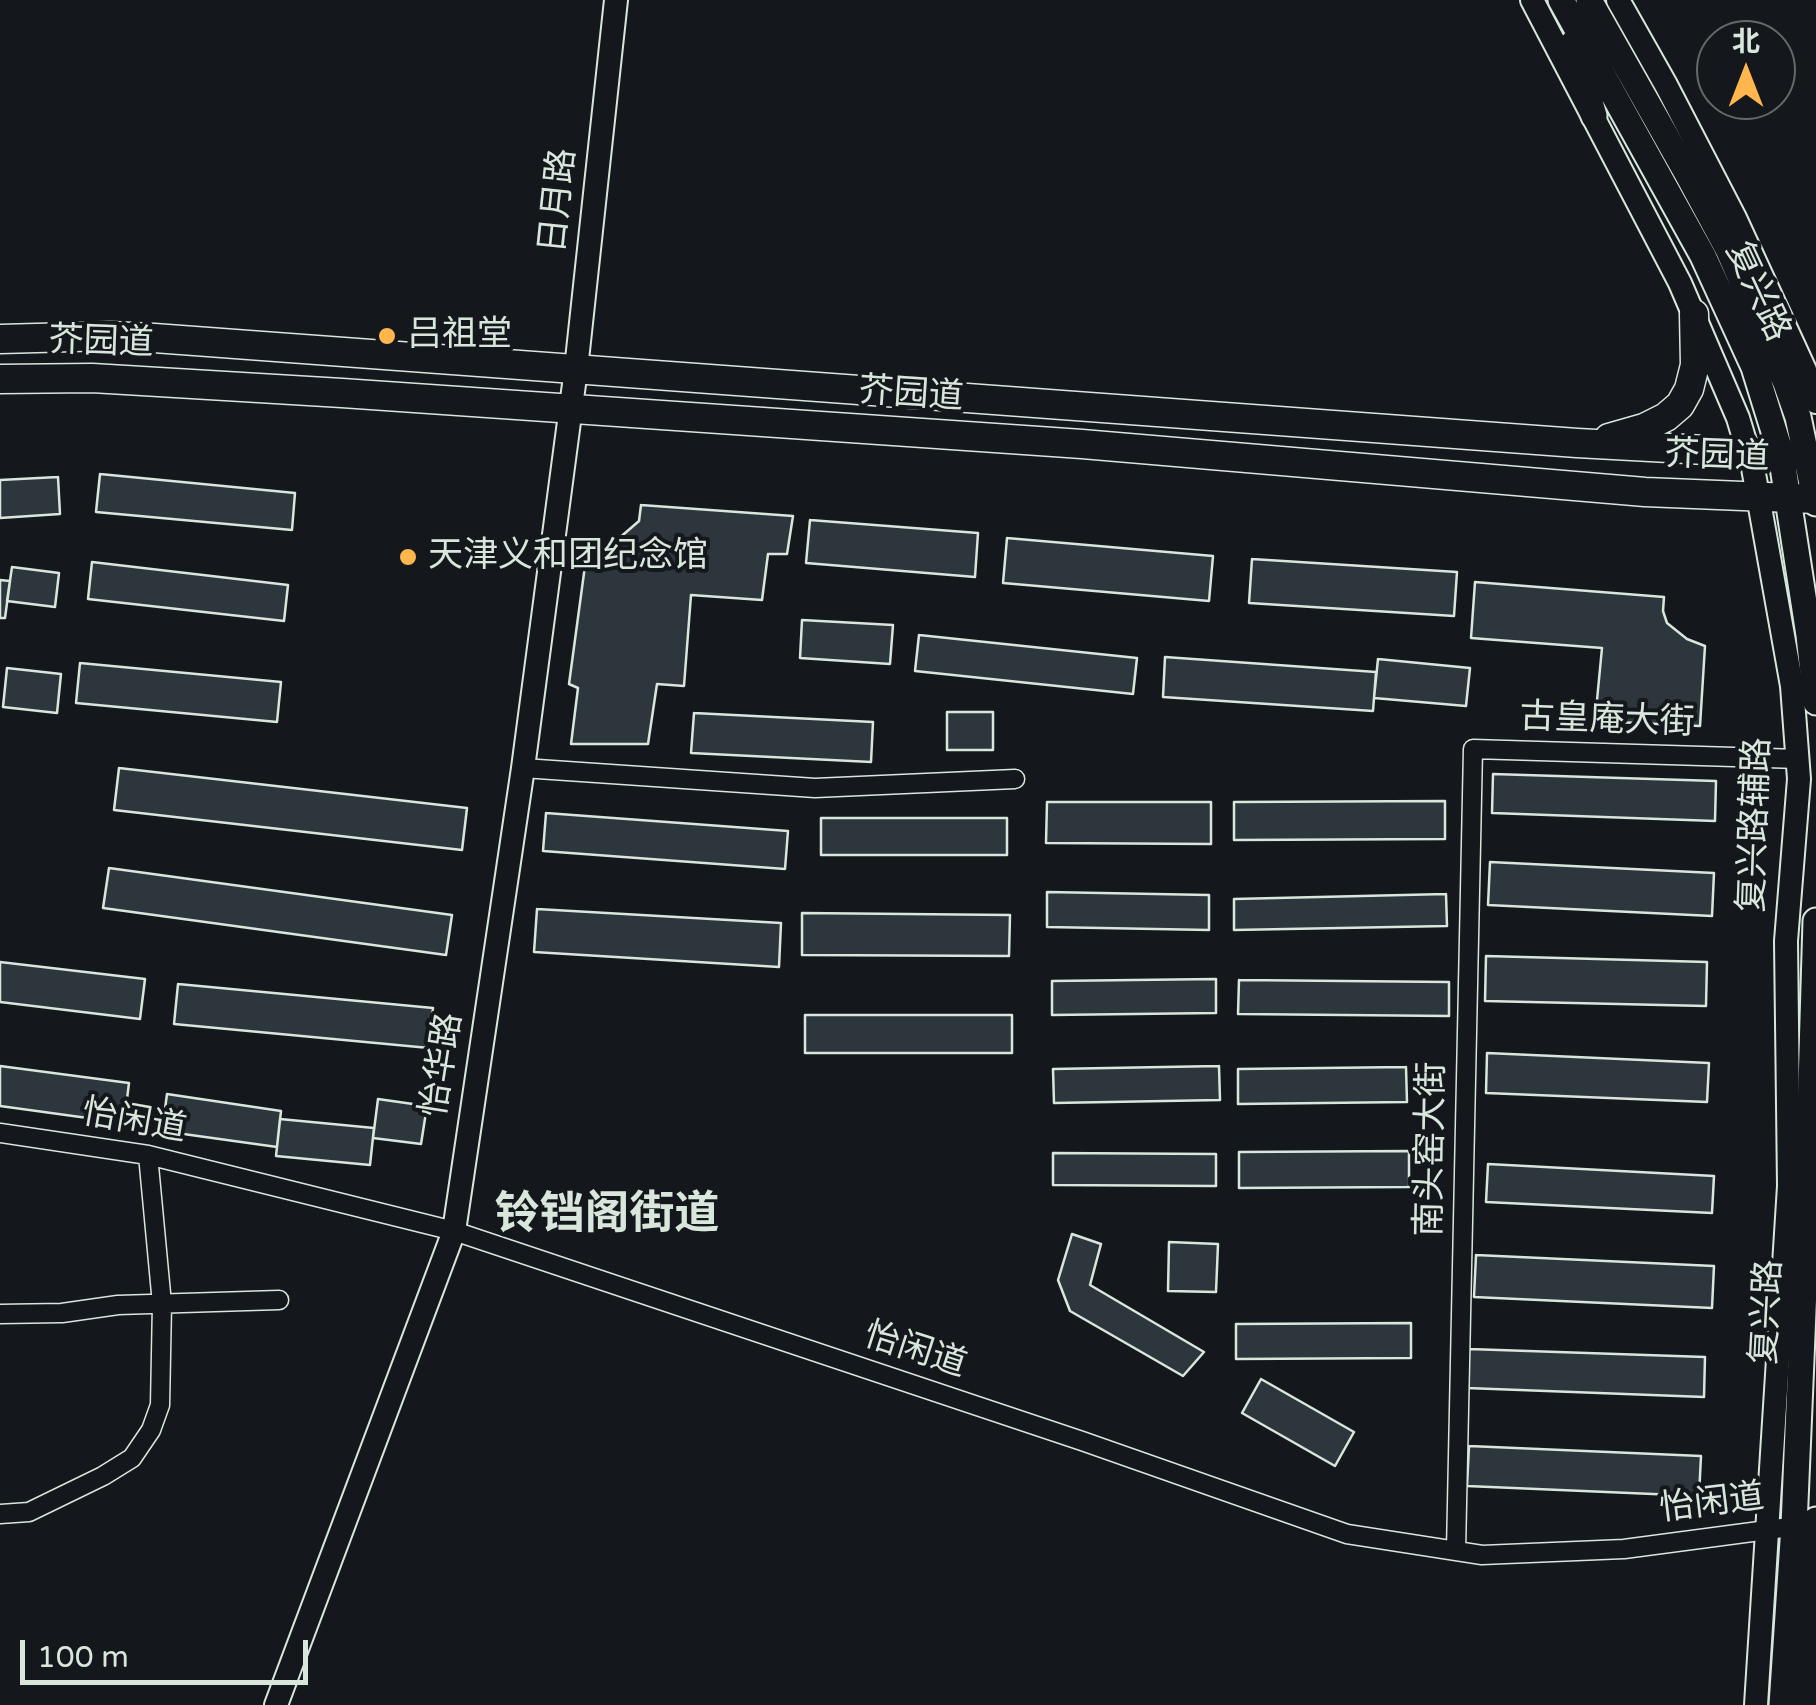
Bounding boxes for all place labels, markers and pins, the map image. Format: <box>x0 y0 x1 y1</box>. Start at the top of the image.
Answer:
place label: 吕祖堂 <box>407 315 512 357</box>
marker: 吕祖堂 <box>376 325 398 347</box>
place label: 天津义和团纪念馆 <box>428 536 708 578</box>
marker: 天津义和团纪念馆 <box>397 546 419 568</box>

